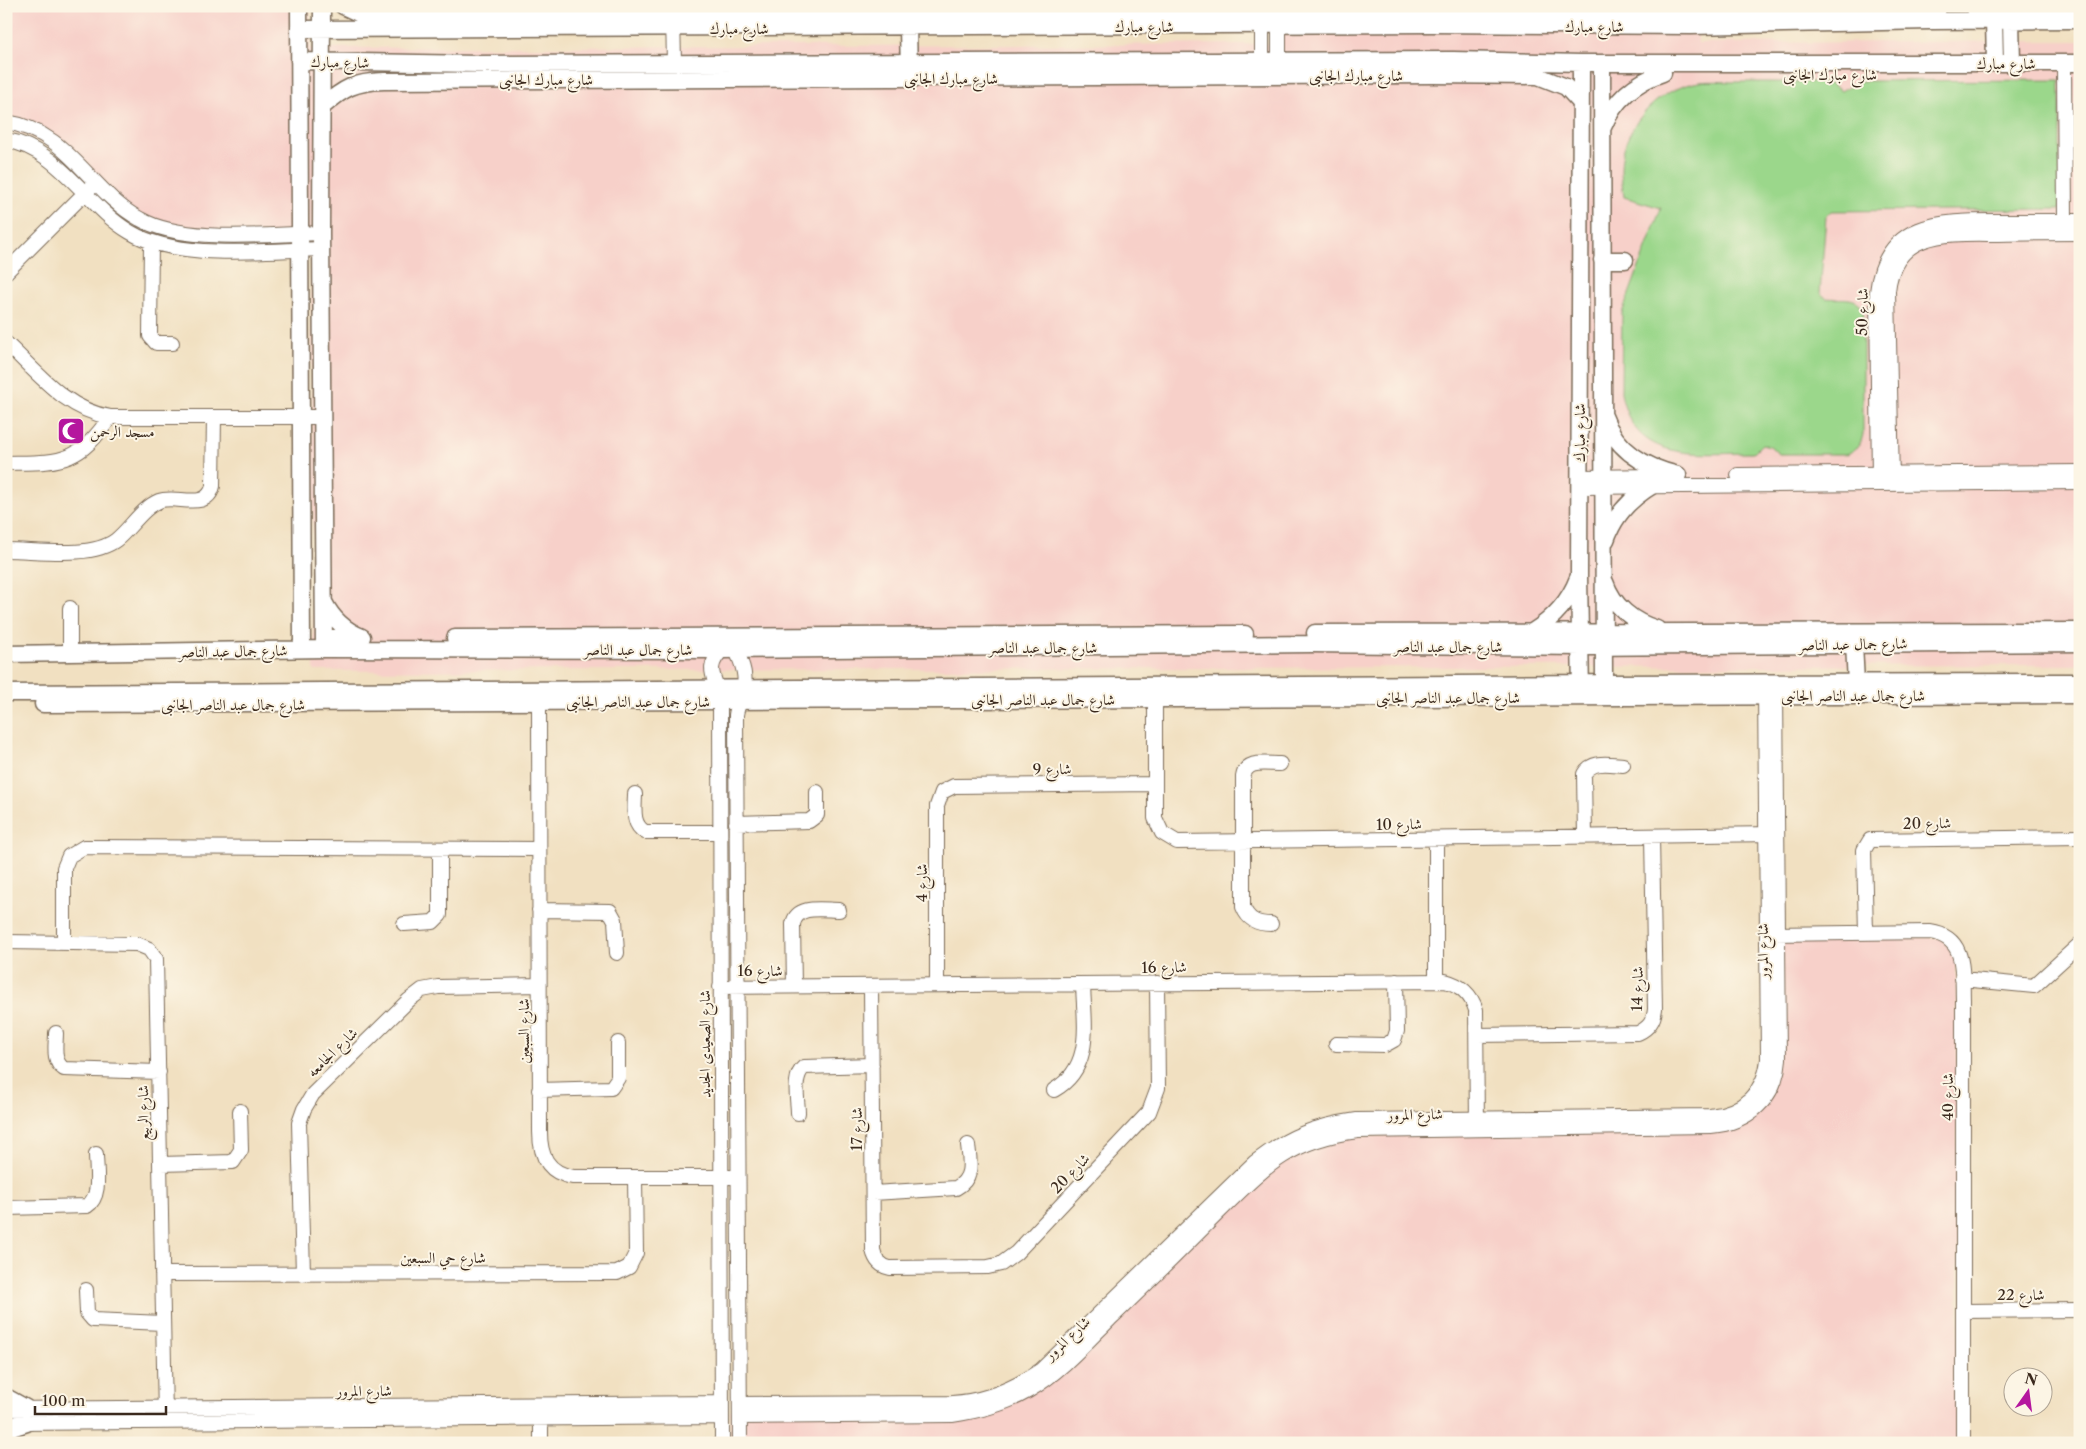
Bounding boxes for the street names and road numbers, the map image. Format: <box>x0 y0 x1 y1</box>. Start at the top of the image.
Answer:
street label: شارع مبارك <box>1115 17 1173 40</box>
street label: شارع مبارك <box>1565 17 1623 40</box>
street label: شارع مبارك <box>710 19 768 42</box>
street label: شارع مبارك <box>310 52 370 76</box>
street label: شارع مبارك <box>1977 54 2035 77</box>
street label: شارع مبارك الجانبى <box>1783 65 1877 88</box>
street label: شارع مبارك الجانبى <box>1309 66 1403 89</box>
street label: شارع مبارك الجانبى <box>904 69 998 92</box>
street label: شارع مبارك الجانبى <box>499 70 593 93</box>
street label: شارع 50 <box>1852 288 1876 336</box>
street label: شارع مبارك <box>1570 404 1593 462</box>
street label: شارع جمال عبد الناصر <box>1797 634 1908 658</box>
street label: شارع جمال عبد الناصر <box>1392 637 1502 660</box>
street label: شارع جمال عبد الناصر <box>987 638 1097 661</box>
street label: شارع جمال عبد الناصر <box>582 640 692 663</box>
street label: شارع جمال عبد الناصر <box>177 641 288 665</box>
street label: شارع جمال عبد الناصر الجانبى <box>1781 686 1925 709</box>
street label: شارع جمال عبد الناصر الجانبى <box>1376 688 1520 711</box>
street label: شارع جمال عبد الناصر الجانبى <box>971 690 1115 713</box>
street label: شارع جمال عبد الناصر الجانبى <box>566 692 710 715</box>
street label: شارع جمال عبد الناصر الجانبى <box>161 695 305 718</box>
street label: شارع 9 <box>1032 759 1072 783</box>
street label: شارع 20 <box>1903 813 1951 837</box>
street label: شارع 10 <box>1376 814 1422 838</box>
street label: شارع 4 <box>912 864 935 902</box>
street label: شارع المرور <box>1753 923 1776 981</box>
street label: شارع 16 <box>1141 957 1187 981</box>
street label: شارع 16 <box>737 961 783 984</box>
street label: شارع 14 <box>1627 966 1651 1012</box>
street label: شارع الصعيدى الجديد <box>695 990 718 1098</box>
street label: شارع السبعين <box>514 999 537 1064</box>
street label: شارع الجامعه <box>303 1023 364 1084</box>
street label: شارع 40 <box>1938 1073 1961 1121</box>
street label: شارع الربيع <box>133 1085 158 1141</box>
street label: شارع المرور <box>1385 1104 1443 1128</box>
street label: شارع 17 <box>847 1107 870 1151</box>
street label: شارع 20 <box>1046 1149 1096 1200</box>
street label: شارع حي السبعين <box>400 1248 486 1271</box>
street label: شارع 22 <box>1997 1285 2045 1308</box>
street label: شارع المرور <box>1039 1312 1097 1368</box>
street label: شارع المرور <box>334 1381 392 1404</box>

